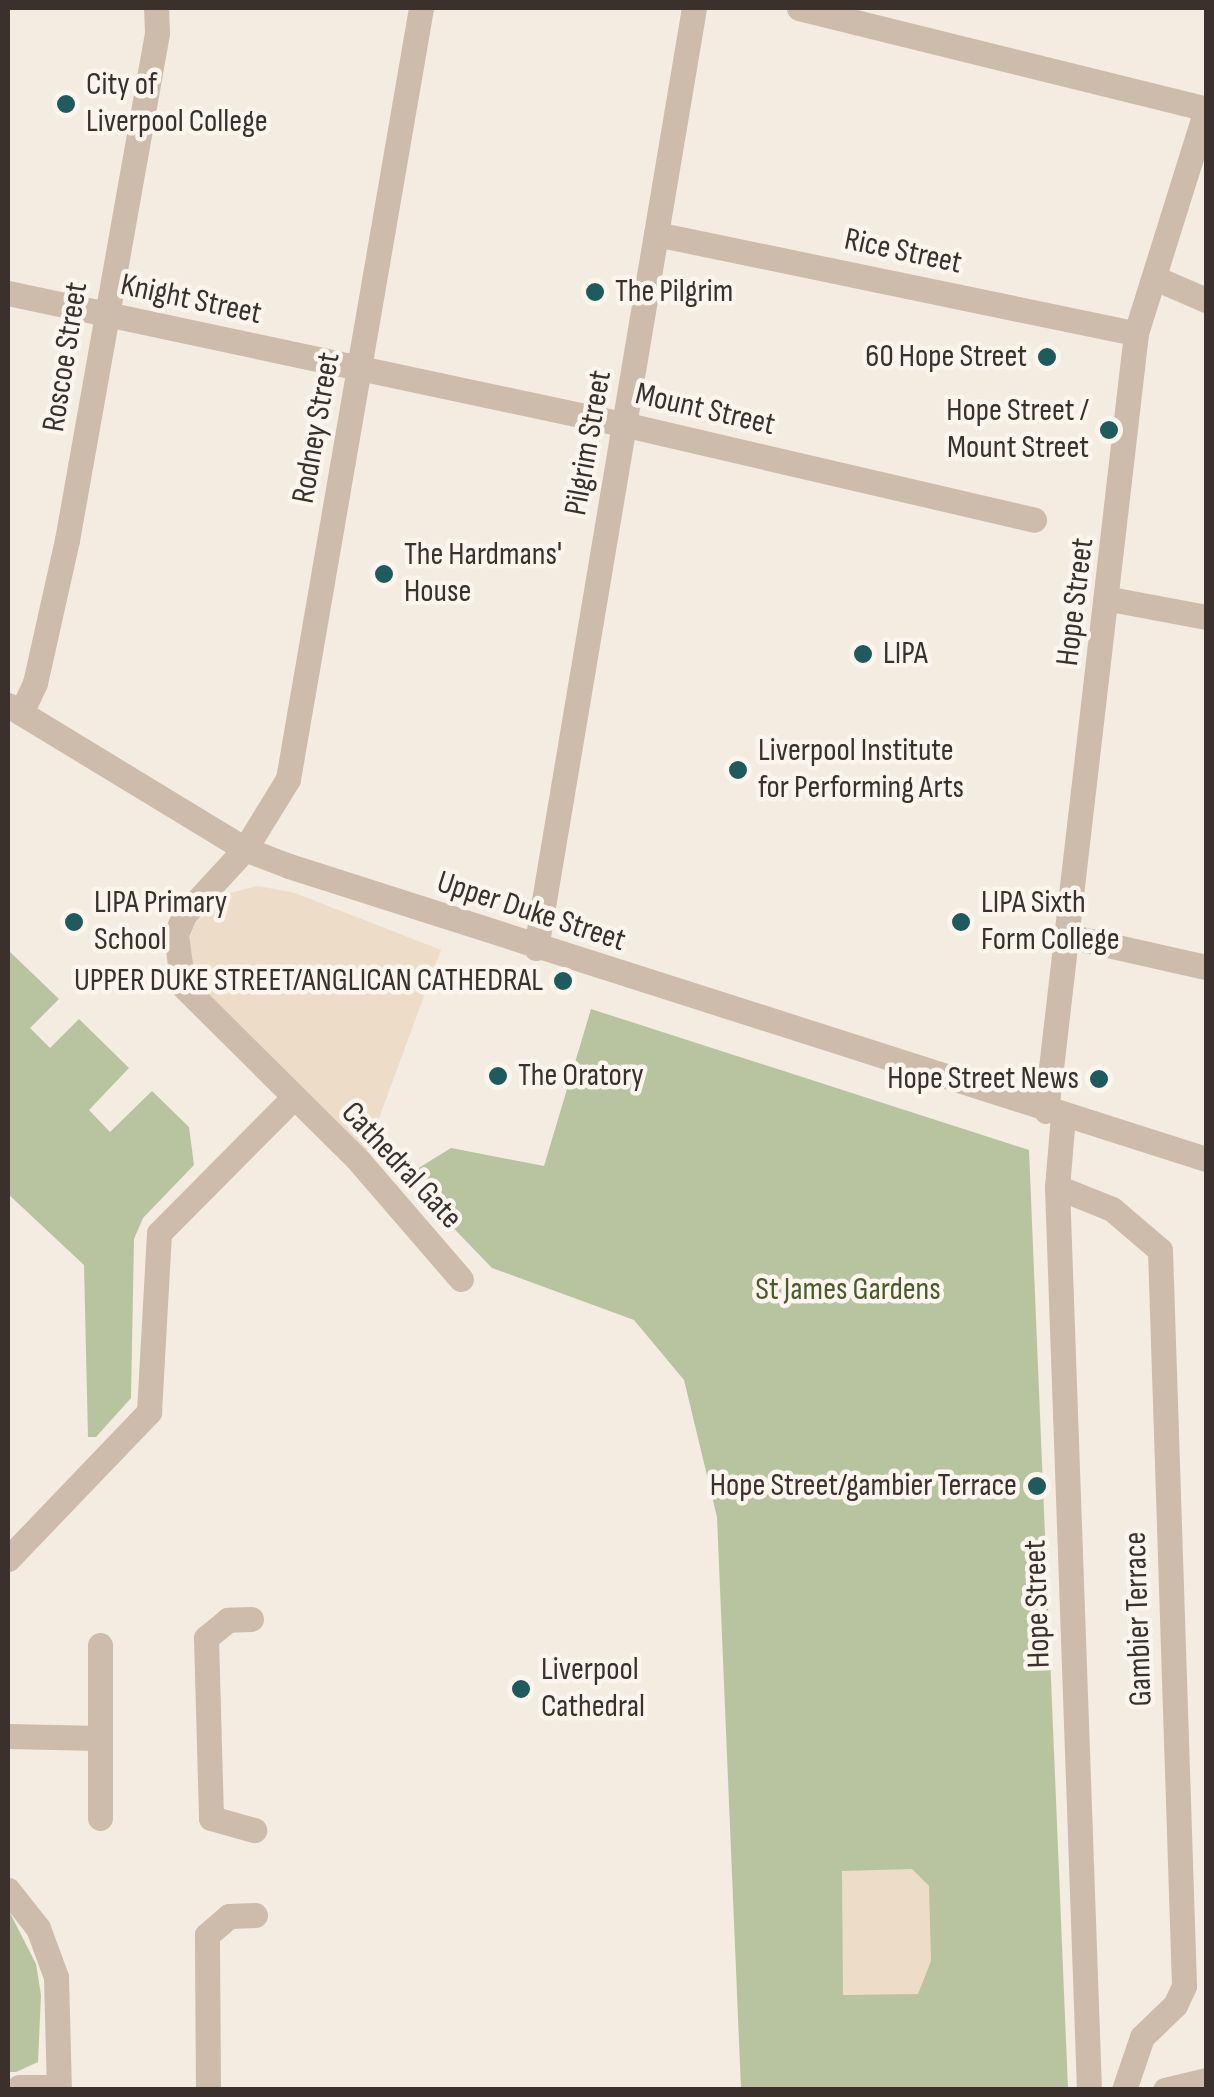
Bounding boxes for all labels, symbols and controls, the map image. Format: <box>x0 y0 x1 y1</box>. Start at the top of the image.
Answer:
place label: City of Liverpool College <box>86 67 268 142</box>
marker: City of Liverpool College <box>55 93 77 115</box>
street label: Rice Street <box>841 221 965 283</box>
street label: Knight Street <box>117 266 265 334</box>
place label: The Pilgrim <box>615 273 733 311</box>
street label: Roscoe Street <box>35 280 97 434</box>
marker: The Pilgrim <box>584 281 606 303</box>
place label: 60 Hope Street <box>865 338 1027 376</box>
marker: 60 Hope Street <box>1036 346 1058 368</box>
street label: Rodney Street <box>285 350 349 506</box>
street label: Pilgrim Street <box>557 368 621 518</box>
street label: Mount Street <box>632 375 778 445</box>
place label: Hope Street / Mount Street <box>946 393 1089 468</box>
marker: Hope Street / Mount Street <box>1098 419 1120 441</box>
street label: Hope Street <box>1049 536 1103 668</box>
place label: The Hardmans' House <box>404 537 562 612</box>
marker: The Hardmans' House <box>373 563 395 585</box>
place label: LIPA <box>883 635 928 673</box>
marker: LIPA <box>852 643 874 665</box>
place label: Liverpool Institute for Performing Arts <box>758 733 964 808</box>
marker: Liverpool Institute for Performing Arts <box>727 759 749 781</box>
street label: Upper Duke Street <box>432 863 630 961</box>
place label: LIPA Primary School <box>94 885 227 960</box>
place label: LIPA Sixth Form College <box>981 885 1120 960</box>
marker: LIPA Primary School <box>63 911 85 933</box>
marker: LIPA Sixth Form College <box>950 911 972 933</box>
place label: UPPER DUKE STREET/ANGLICAN CATHEDRAL <box>74 962 543 1000</box>
marker: UPPER DUKE STREET/ANGLICAN CATHEDRAL <box>552 970 574 992</box>
place label: The Oratory <box>518 1057 644 1095</box>
place label: Hope Street News <box>887 1060 1079 1098</box>
marker: The Oratory <box>487 1065 509 1087</box>
marker: Hope Street News <box>1088 1068 1110 1090</box>
street label: Cathedral Gate <box>333 1095 469 1237</box>
park label: St James Gardens <box>755 1271 941 1309</box>
place label: Hope Street/gambier Terrace <box>710 1467 1017 1505</box>
marker: Hope Street/gambier Terrace <box>1026 1475 1048 1497</box>
street label: Gambier Terrace <box>1117 1531 1161 1707</box>
street label: Hope Street <box>1017 1539 1059 1669</box>
place label: Liverpool Cathedral <box>541 1652 645 1727</box>
marker: Liverpool Cathedral <box>510 1678 532 1700</box>

